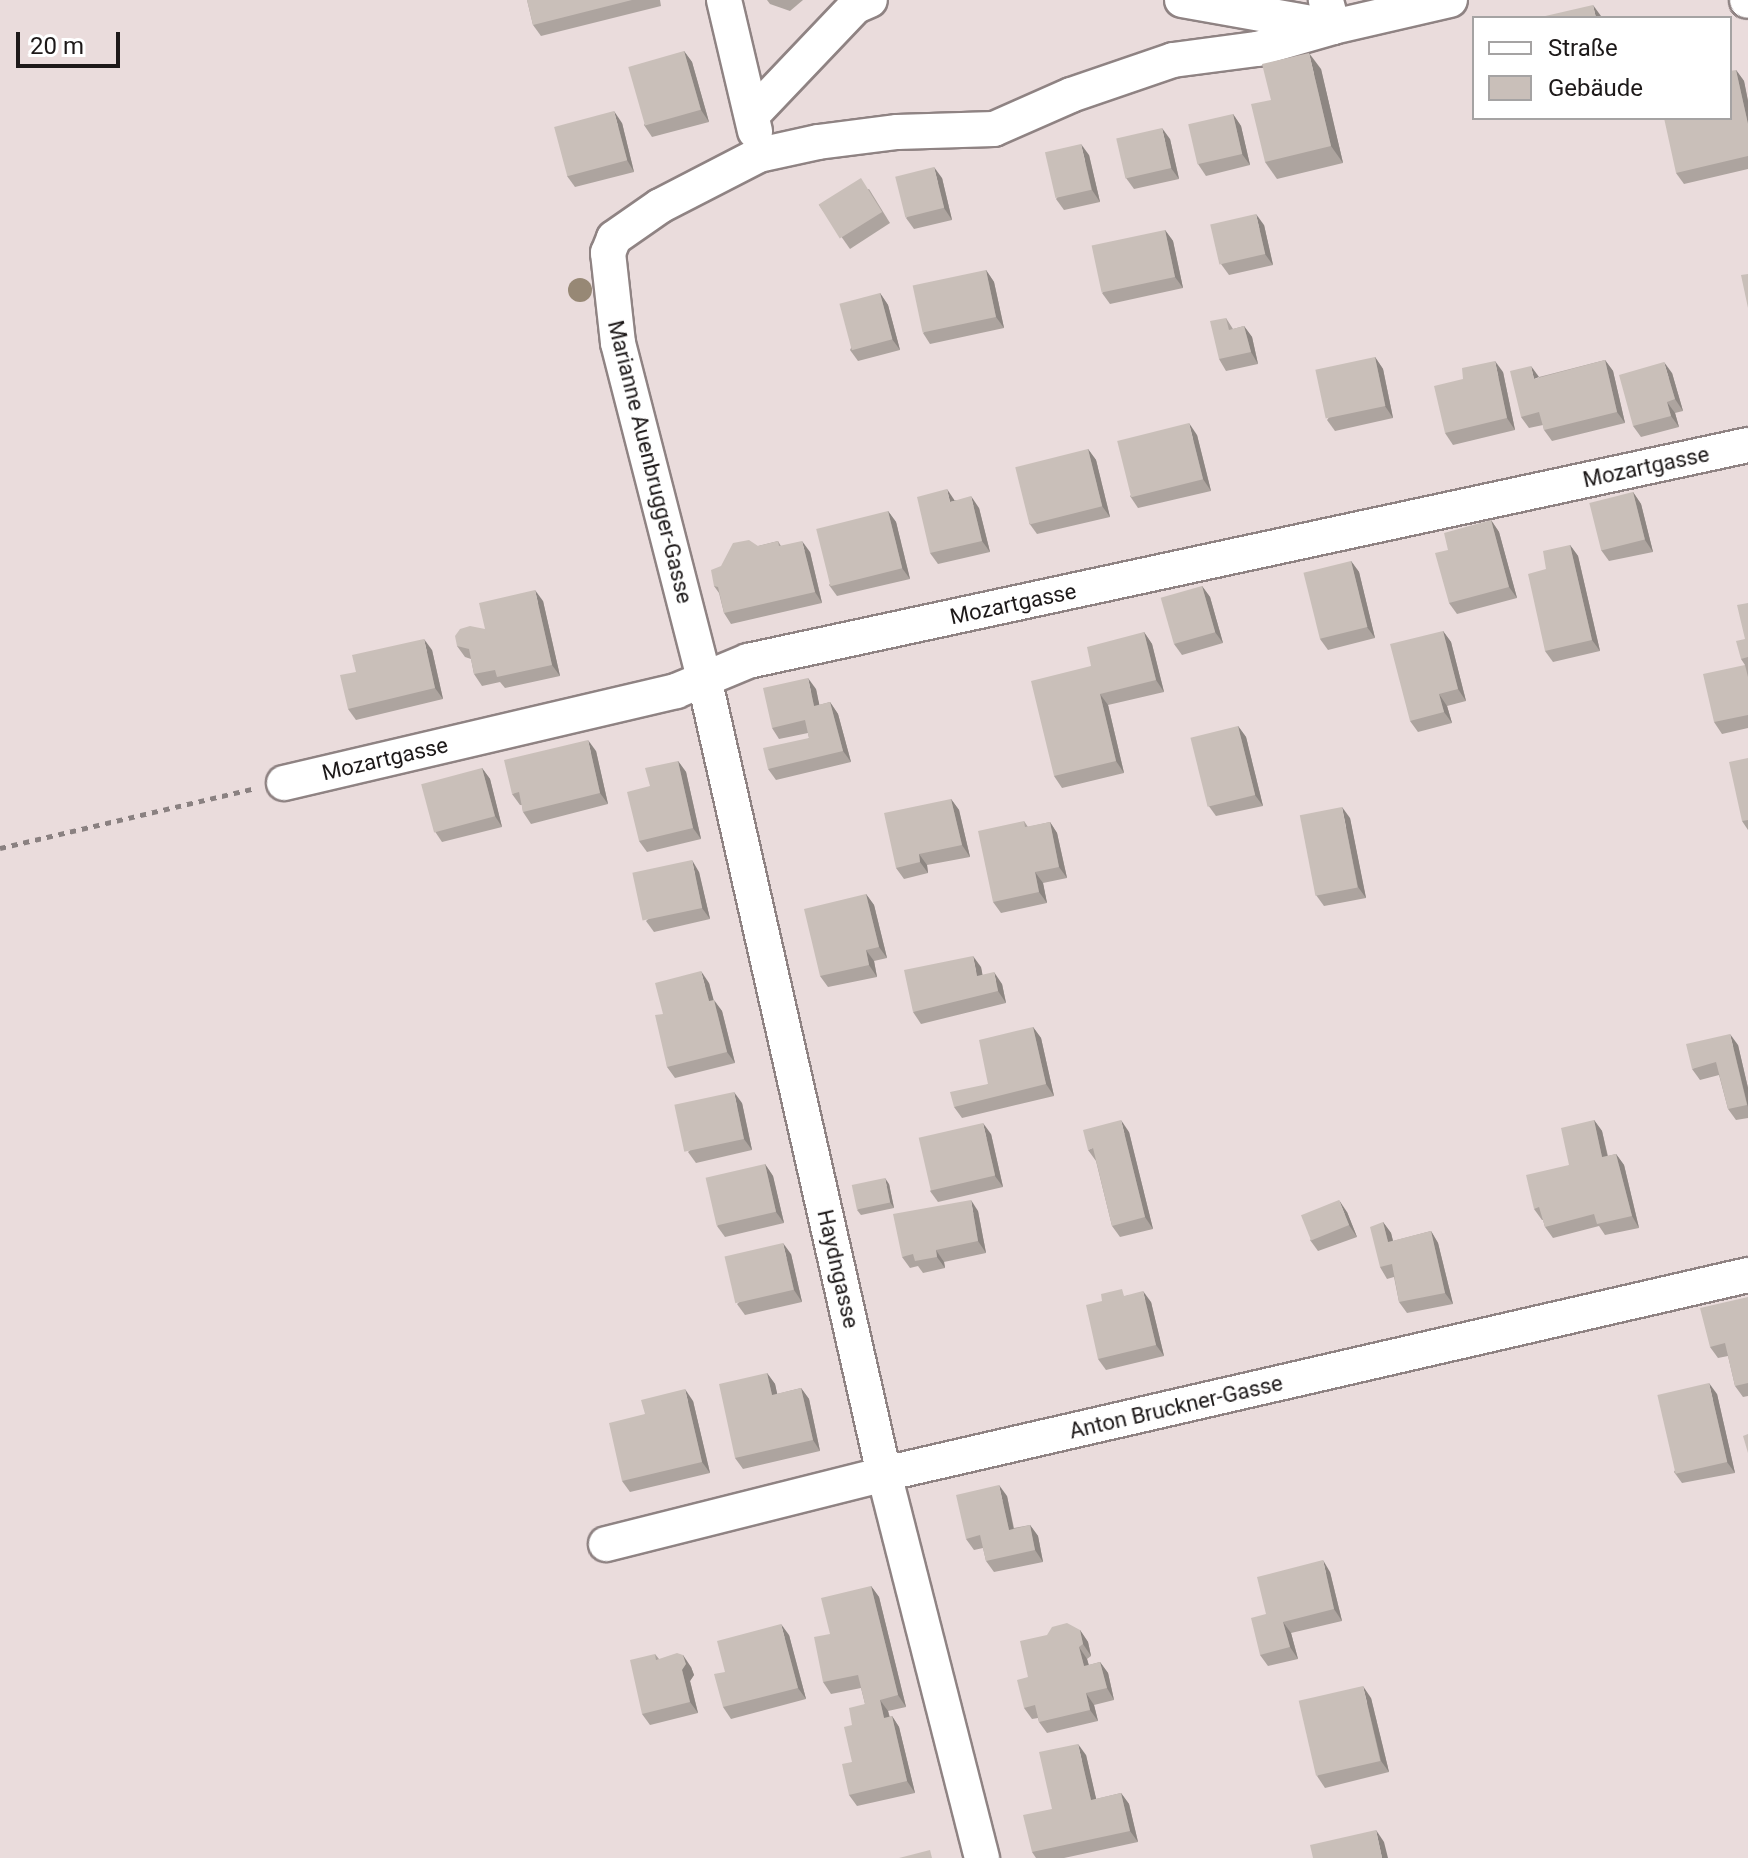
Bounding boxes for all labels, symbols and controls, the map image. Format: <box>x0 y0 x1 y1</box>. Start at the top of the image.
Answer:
scale bar <box>20 16 124 66</box>
legend <box>1472 16 1732 120</box>
text: 20 m <box>30 32 84 60</box>
text: Straße <box>1548 34 1618 62</box>
text: Gebäude <box>1548 74 1643 102</box>
street label: Marianne Auenbrugger-Gasse <box>602 318 698 606</box>
street label: Mozartgasse <box>1580 441 1712 493</box>
street label: Mozartgasse <box>947 578 1079 630</box>
street label: Mozartgasse <box>320 732 450 786</box>
street label: Haydngasse <box>812 1207 864 1331</box>
street label: Anton Bruckner-Gasse <box>1067 1370 1285 1444</box>

